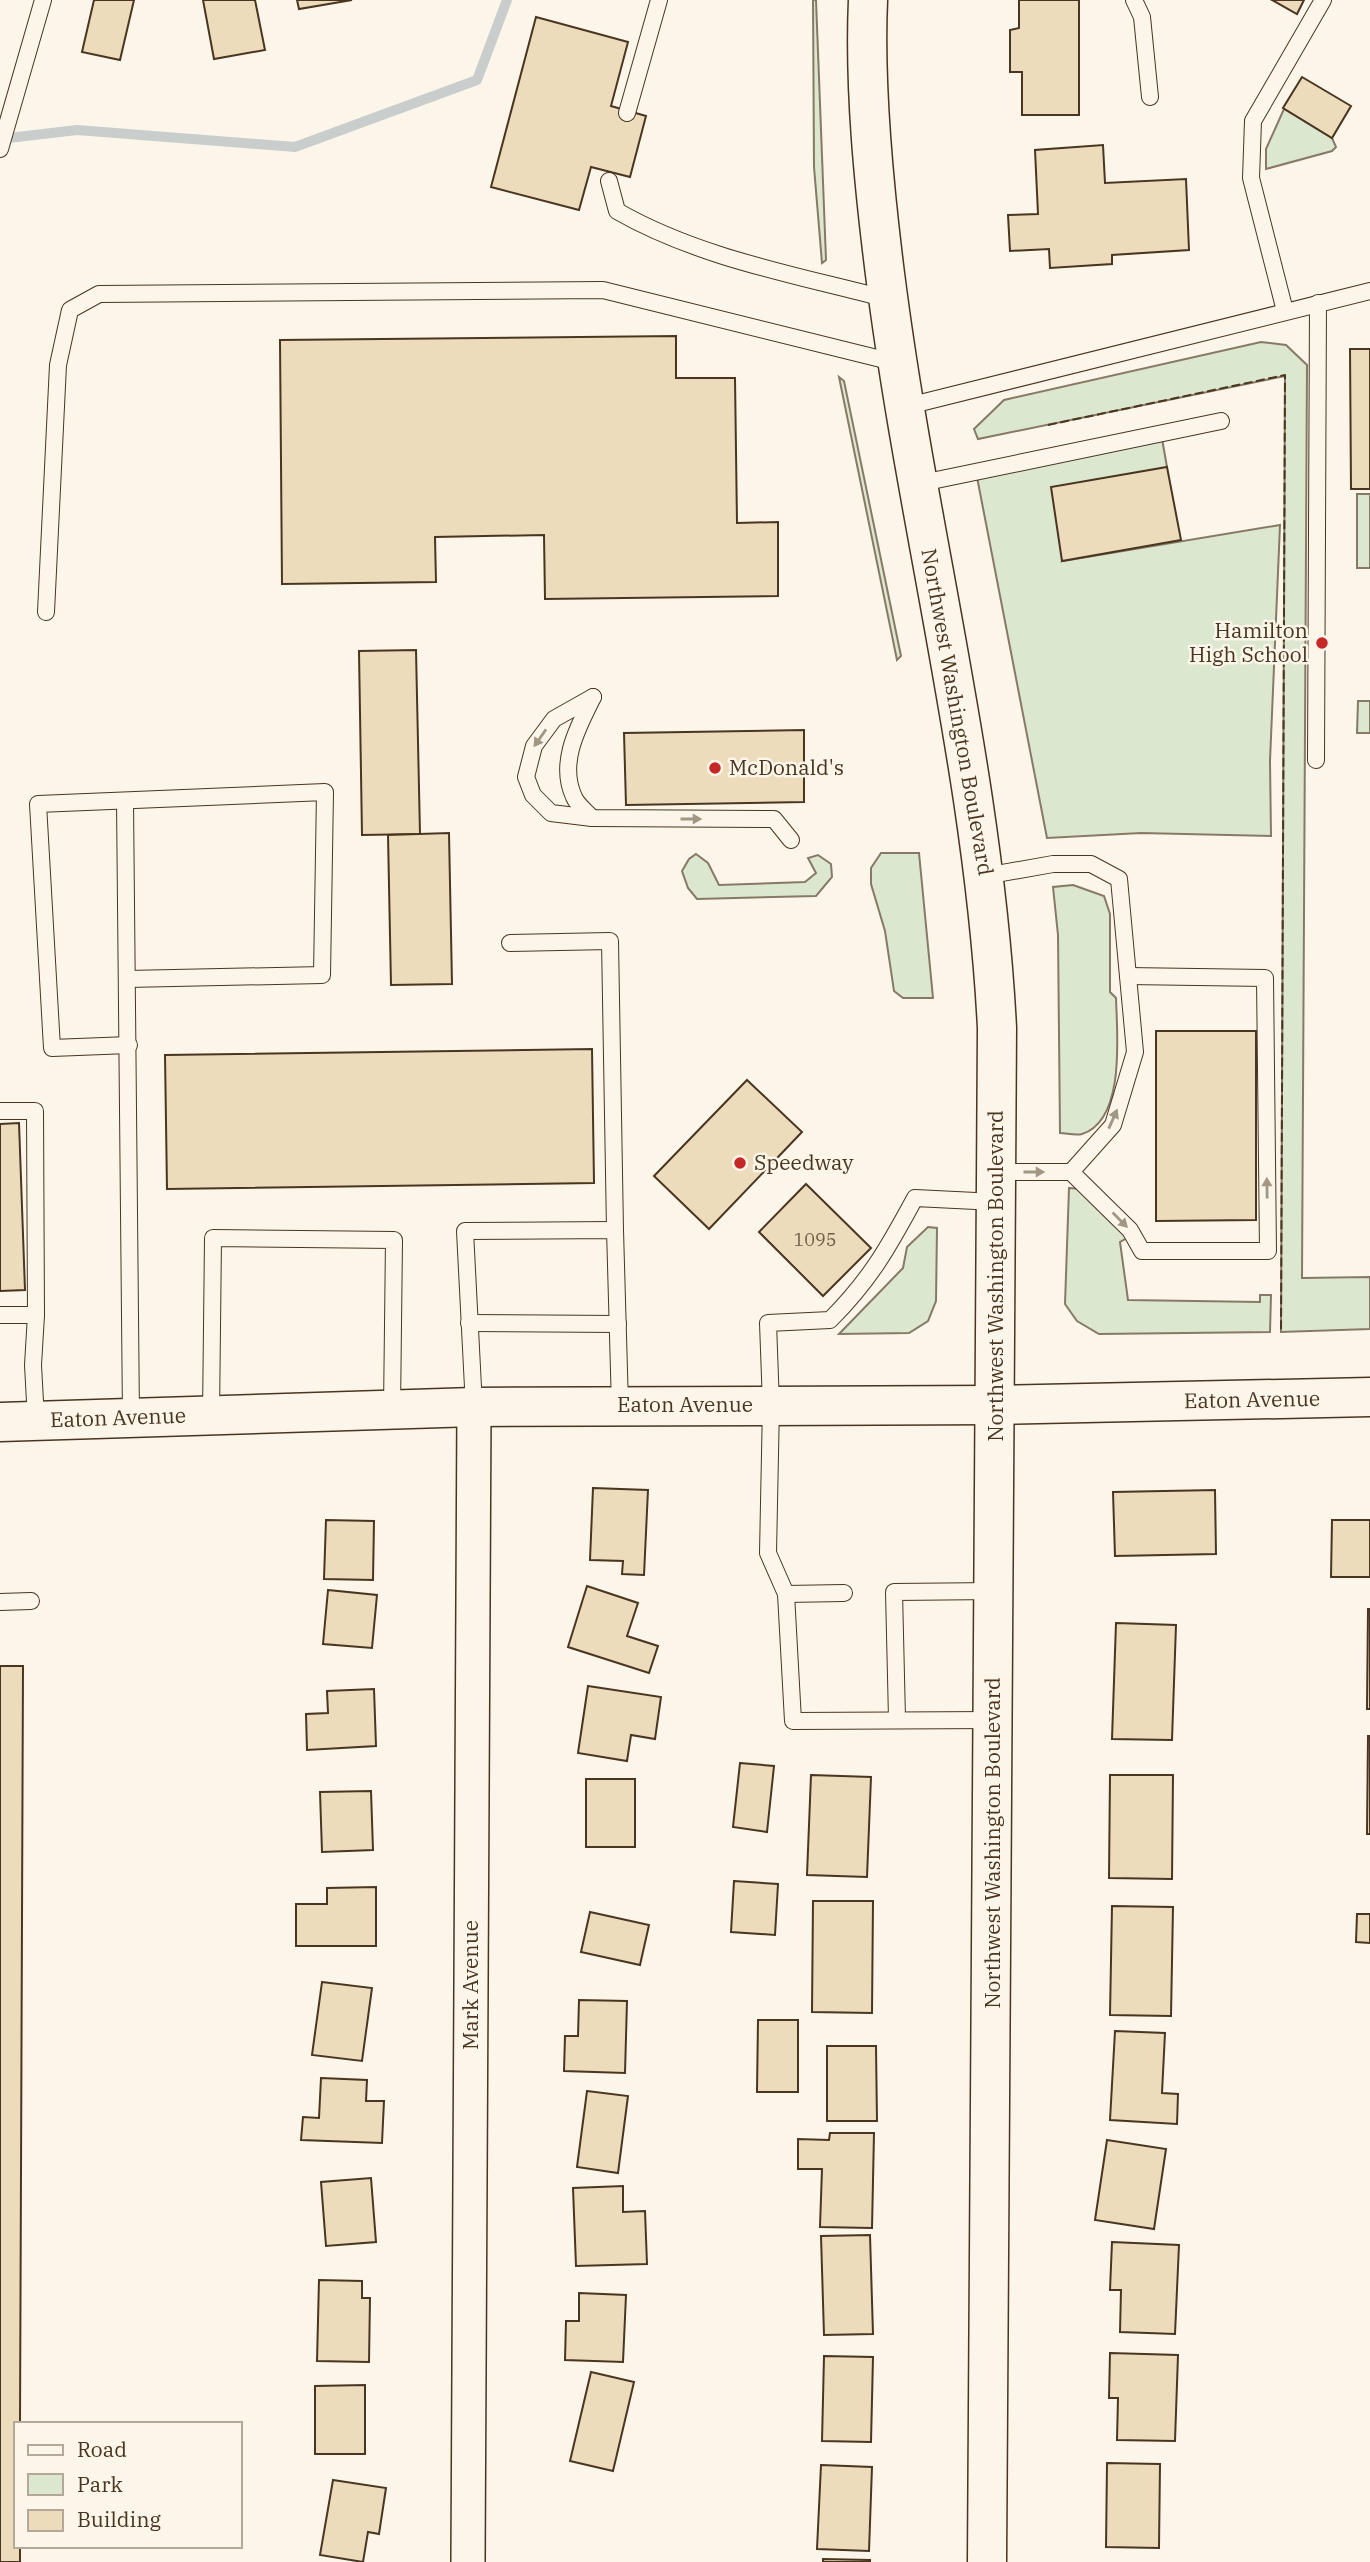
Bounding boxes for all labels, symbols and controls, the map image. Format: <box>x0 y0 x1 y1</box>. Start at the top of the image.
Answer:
street label: Northwest Washington Boulevard <box>915 546 1001 878</box>
place label: Hamilton High School <box>1189 616 1308 668</box>
marker: Hamilton High School <box>1314 635 1330 651</box>
one-way arrow <box>533 729 547 747</box>
place label: McDonald's <box>729 753 844 781</box>
marker: McDonald's <box>707 760 723 776</box>
one-way arrow <box>680 813 702 825</box>
one-way arrow <box>1107 1109 1119 1129</box>
street label: Northwest Washington Boulevard <box>981 1110 1009 1442</box>
place label: Speedway <box>754 1148 854 1176</box>
marker: Speedway <box>732 1155 748 1171</box>
one-way arrow <box>1023 1166 1045 1178</box>
one-way arrow <box>1262 1176 1273 1198</box>
one-way arrow <box>1111 1212 1128 1228</box>
house number: 1095 <box>793 1228 837 1251</box>
street label: Eaton Avenue <box>1184 1384 1320 1414</box>
street label: Eaton Avenue <box>617 1390 753 1418</box>
street label: Eaton Avenue <box>49 1401 186 1433</box>
street label: Northwest Washington Boulevard <box>978 1677 1006 2009</box>
street label: Mark Avenue <box>456 1920 484 2050</box>
legend <box>14 2422 242 2548</box>
text: Road <box>77 2435 127 2463</box>
text: Park <box>77 2470 124 2498</box>
text: Building <box>77 2505 162 2533</box>

